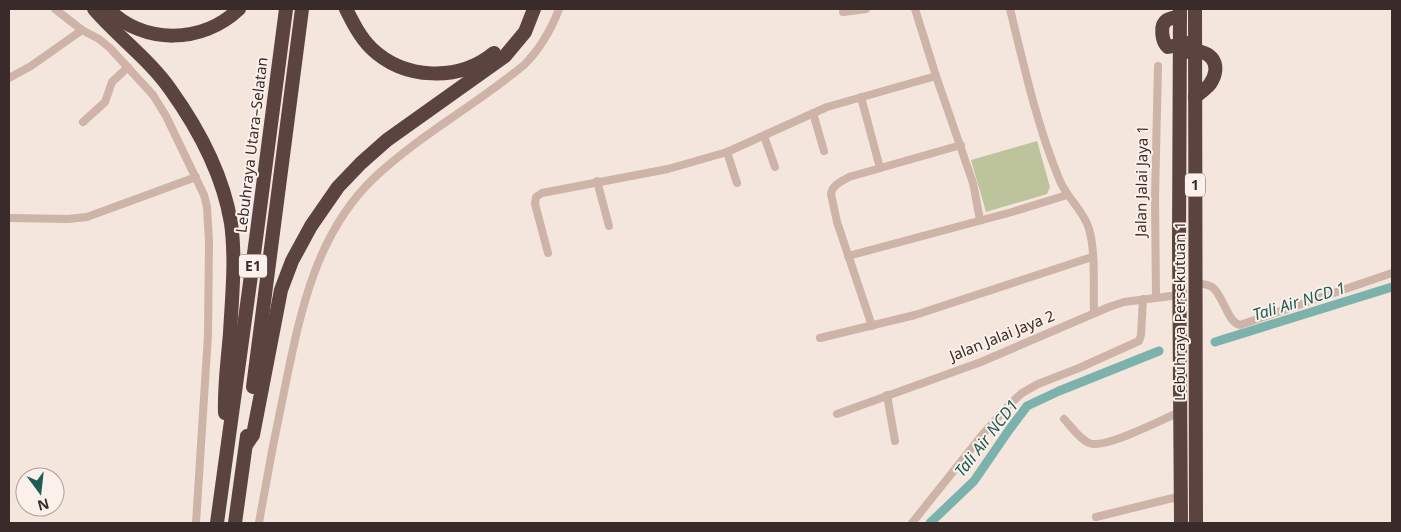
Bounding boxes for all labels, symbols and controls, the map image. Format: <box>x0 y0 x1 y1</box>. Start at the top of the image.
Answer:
street label: Lebuhraya Utara–Selatan <box>230 56 272 234</box>
street label: Jalan Jalai Jaya 1 <box>1130 125 1152 239</box>
road number: 1 <box>1185 174 1205 196</box>
street label: Lebuhraya Persekutuan 1 <box>1169 221 1189 401</box>
road number: E1 <box>239 255 267 278</box>
water label: Tali Air NCD 1 <box>1250 276 1348 326</box>
street label: Jalan Jalai Jaya 2 <box>944 305 1057 366</box>
water label: Tali Air NCD1 <box>949 395 1023 481</box>
north arrow <box>15 467 65 517</box>
text: N <box>36 494 51 516</box>

